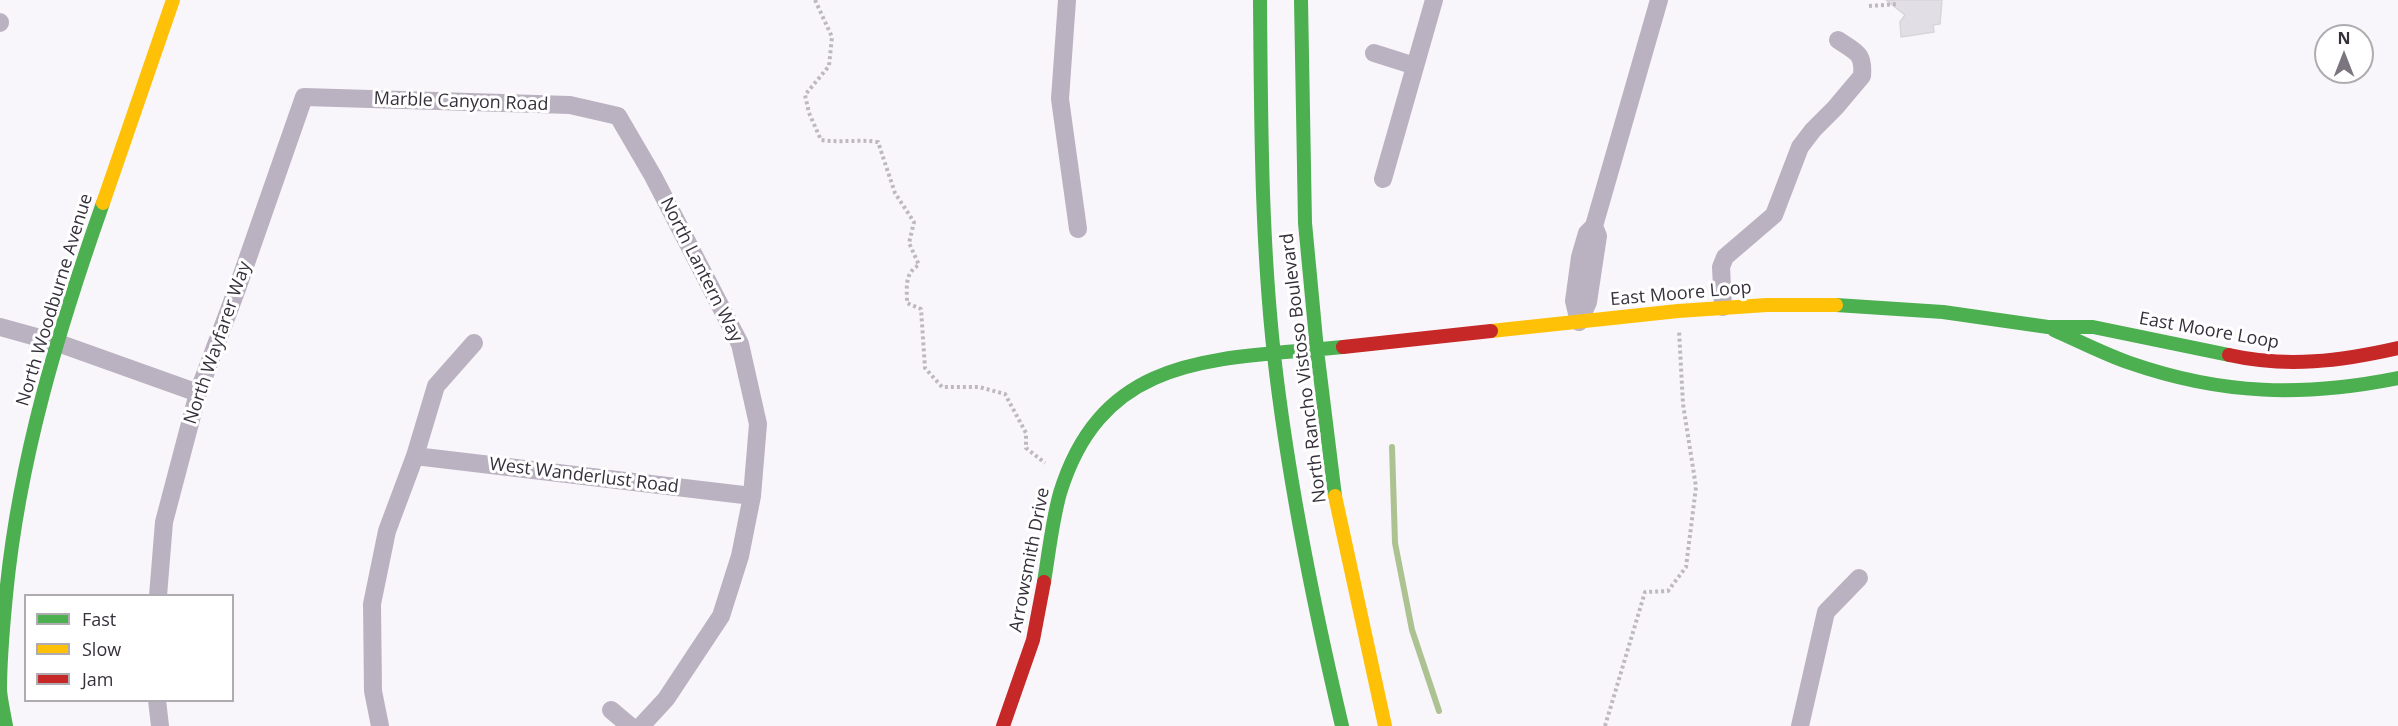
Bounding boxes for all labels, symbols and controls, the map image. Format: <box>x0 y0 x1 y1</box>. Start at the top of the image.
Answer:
north arrow <box>2314 24 2374 84</box>
text: N <box>2337 27 2351 49</box>
street label: Marble Canyon Road <box>373 88 549 116</box>
street label: North Woodburne Avenue <box>12 191 98 409</box>
street label: North Lantern Way <box>655 194 747 346</box>
street label: North Rancho Vistoso Boulevard <box>1277 232 1331 504</box>
street label: North Wayfarer Way <box>180 259 256 427</box>
street label: East Moore Loop <box>1609 277 1753 311</box>
street label: East Moore Loop <box>2137 308 2281 354</box>
street label: West Wanderlust Road <box>488 454 680 498</box>
street label: Arrowsmith Drive <box>1005 486 1055 634</box>
legend <box>24 594 234 702</box>
text: Fast <box>82 607 116 631</box>
text: Slow <box>82 637 121 661</box>
text: Jam <box>82 667 114 691</box>

